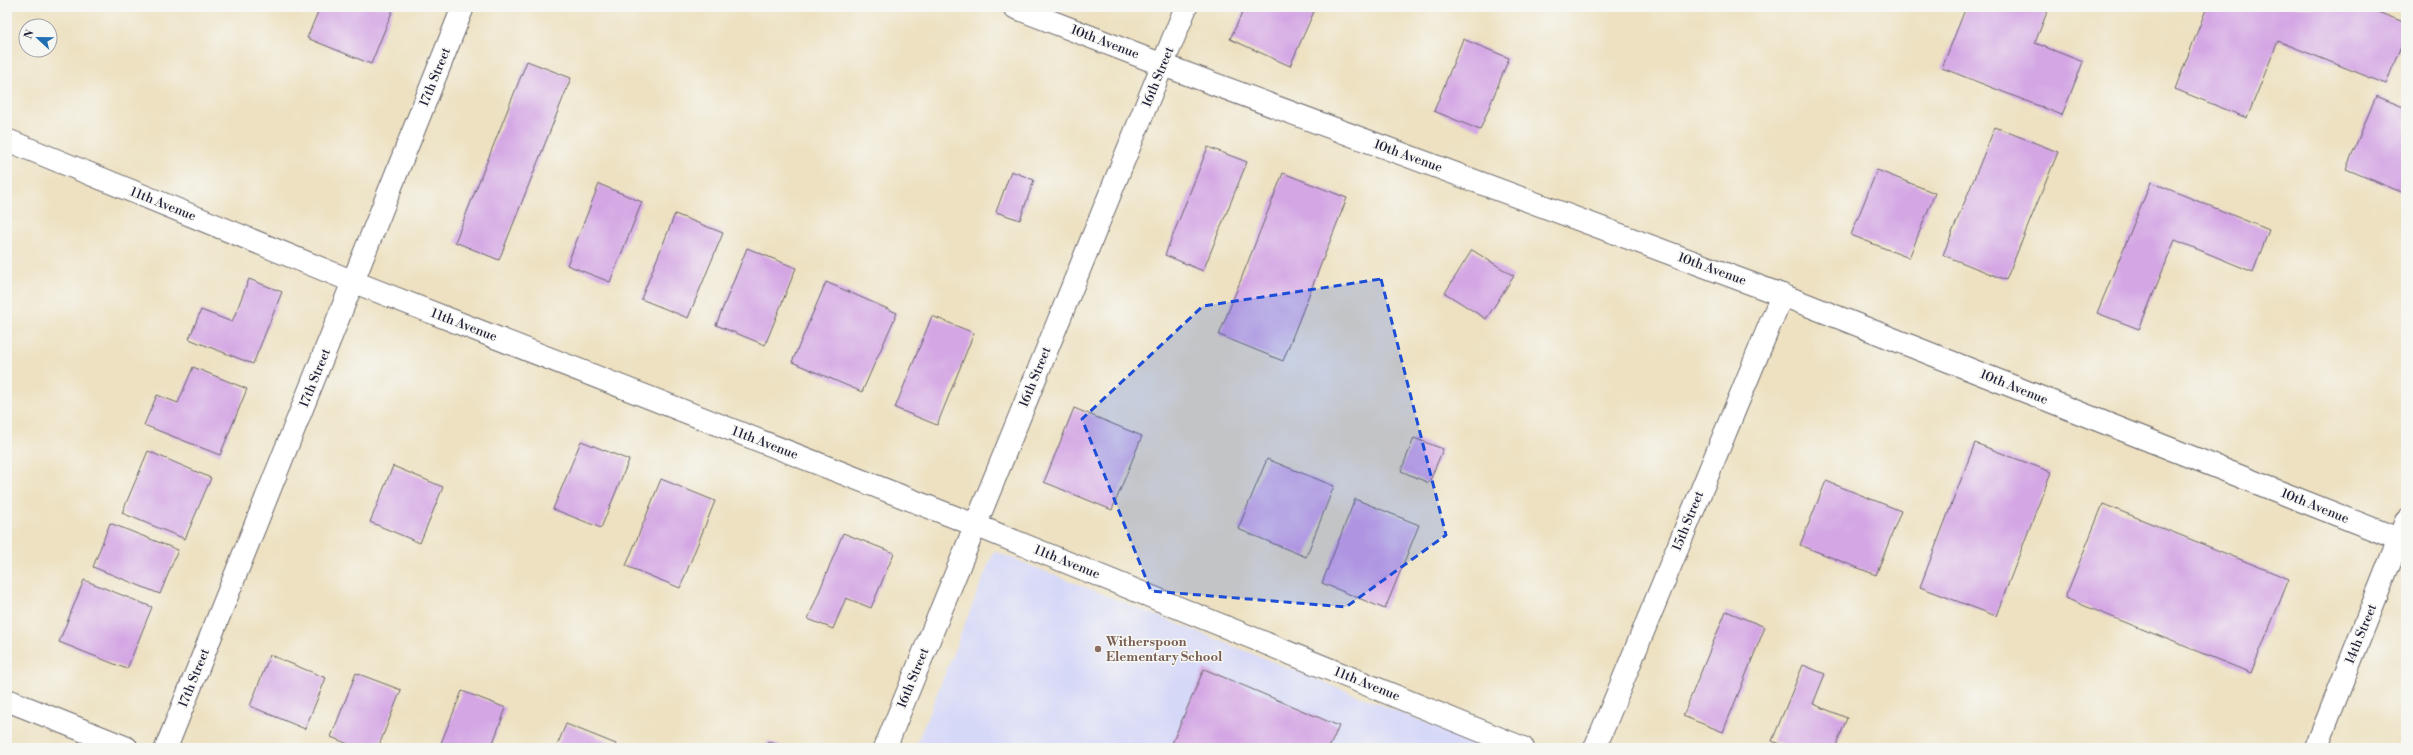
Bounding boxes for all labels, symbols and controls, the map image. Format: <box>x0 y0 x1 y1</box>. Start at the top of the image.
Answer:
north arrow <box>18 18 58 58</box>
street label: 10th Avenue <box>1069 22 1142 62</box>
text: N <box>22 28 38 41</box>
street label: 16th Street <box>1139 44 1177 109</box>
street label: 17th Street <box>416 45 454 109</box>
street label: 10th Avenue <box>1372 136 1445 176</box>
street label: 11th Avenue <box>128 184 199 225</box>
street label: 10th Avenue <box>1676 249 1749 289</box>
street label: 11th Avenue <box>429 305 500 345</box>
street label: 16th Street <box>1016 344 1054 409</box>
street label: 17th Street <box>296 346 334 410</box>
street label: 10th Avenue <box>1978 366 2051 408</box>
street label: 11th Avenue <box>730 423 801 463</box>
street label: 10th Avenue <box>2279 485 2352 527</box>
street label: 15th Street <box>1669 488 1707 553</box>
street label: 11th Avenue <box>1032 542 1103 583</box>
street label: 14th Street <box>2342 601 2380 666</box>
place label: Witherspoon Elementary School <box>1105 634 1223 665</box>
marker: Witherspoon Elementary School <box>1093 644 1103 654</box>
street label: 16th Street <box>894 645 932 710</box>
street label: 17th Street <box>175 646 213 710</box>
street label: 11th Avenue <box>1332 664 1403 705</box>

